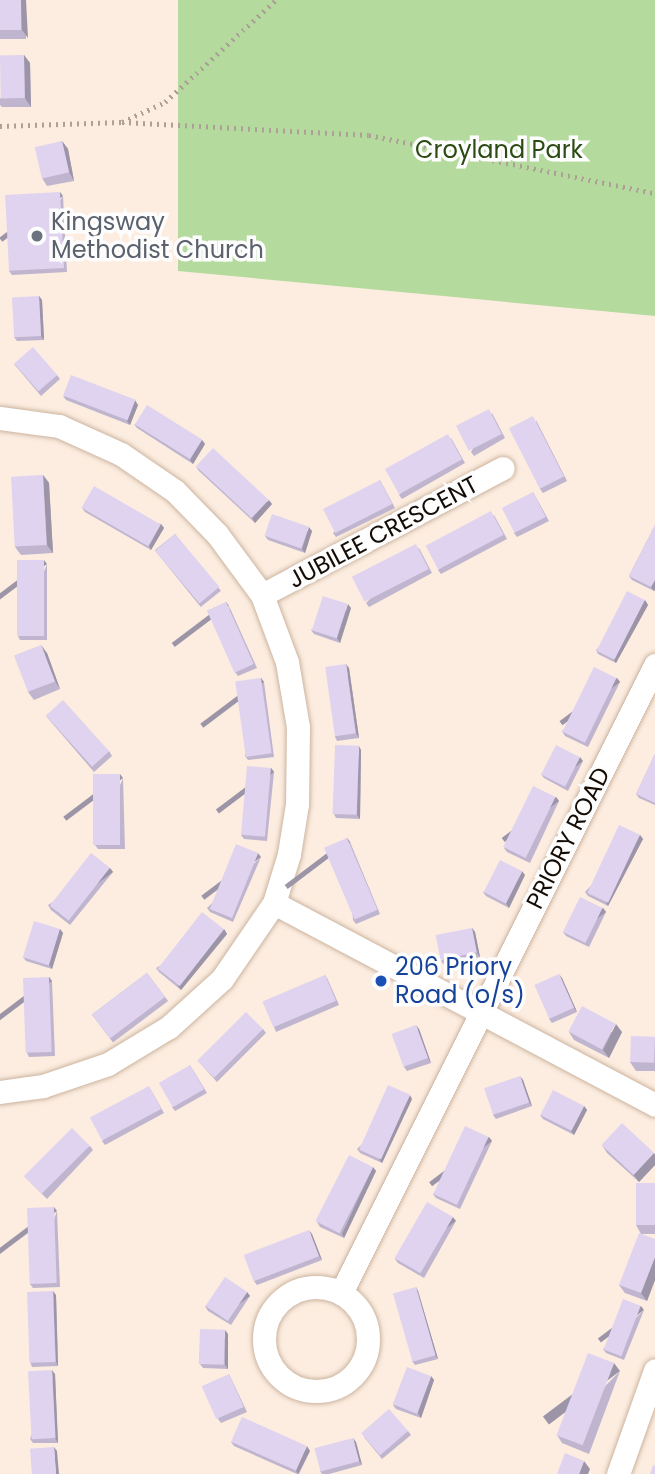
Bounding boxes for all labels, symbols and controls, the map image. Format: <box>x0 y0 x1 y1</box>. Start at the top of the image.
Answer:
park label: Croyland Park <box>415 136 583 164</box>
place label: Kingsway Methodist Church <box>51 208 264 264</box>
marker: Kingsway Methodist Church <box>29 228 45 244</box>
street label: JUBILEE CRESCENT <box>283 470 483 594</box>
street label: PRIORY ROAD <box>520 762 616 914</box>
place label: 206 Priory Road (o/s) <box>395 953 525 1009</box>
marker: 206 Priory Road (o/s) <box>373 973 389 989</box>

